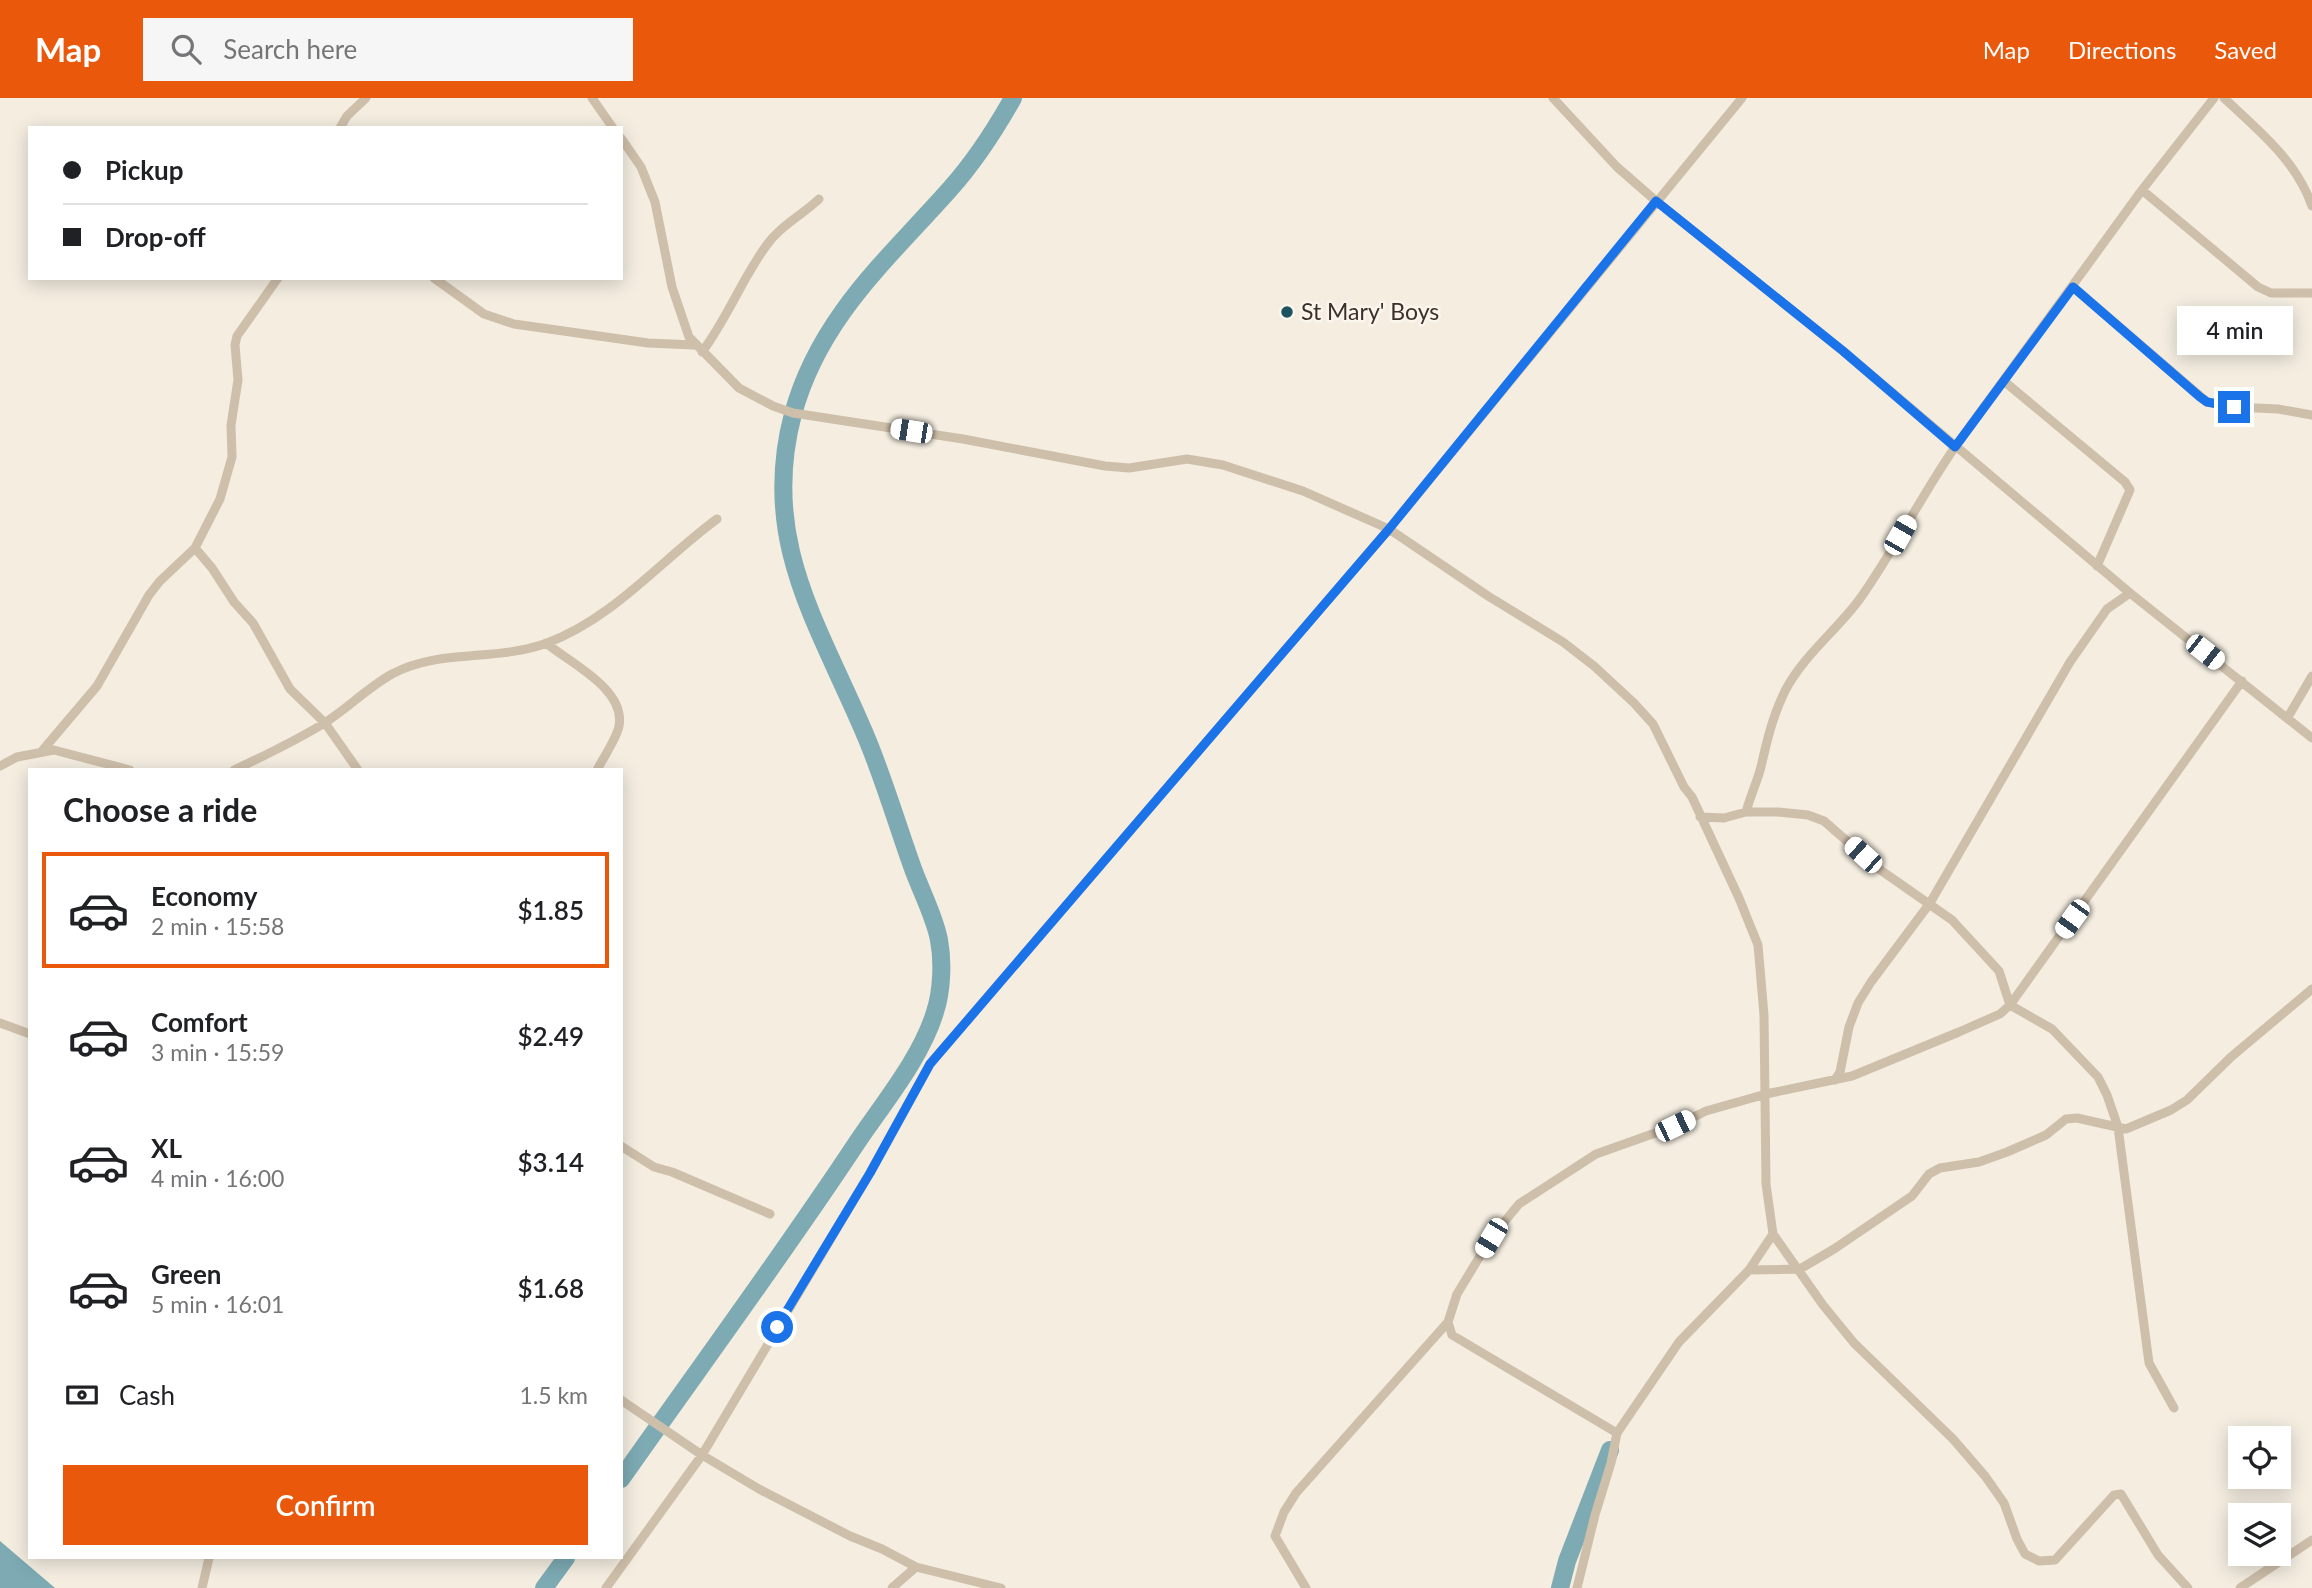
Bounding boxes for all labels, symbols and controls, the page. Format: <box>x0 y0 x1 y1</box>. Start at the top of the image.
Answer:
search box <box>143 18 633 81</box>
text: Map <box>35 29 101 69</box>
icon: search <box>167 30 205 68</box>
text: Search here <box>223 33 357 65</box>
text: Map <box>1983 35 2030 64</box>
text: Directions <box>2068 35 2176 64</box>
text: Saved <box>2214 35 2277 64</box>
text: Pickup <box>105 154 184 186</box>
text: Drop-off <box>105 221 206 253</box>
place label: St Mary' Boys <box>1301 297 1439 325</box>
marker: St Mary' Boys <box>1279 304 1295 320</box>
callout: 4 min <box>2176 306 2292 354</box>
text: 4 min <box>2207 316 2263 344</box>
route end <box>2218 391 2250 423</box>
car <box>889 417 934 445</box>
car <box>1881 512 1920 558</box>
car <box>2182 631 2229 673</box>
text: Choose a ride <box>63 790 257 829</box>
car <box>1841 833 1886 877</box>
icon: car <box>67 879 130 942</box>
text: Economy <box>151 880 257 912</box>
text: $1.85 <box>518 894 584 926</box>
car <box>2052 896 2093 942</box>
text: 2 min · 15:58 <box>151 912 284 940</box>
icon: car <box>67 1005 130 1068</box>
text: Comfort <box>151 1006 248 1038</box>
text: $2.49 <box>518 1020 584 1052</box>
text: 3 min · 15:59 <box>151 1038 284 1066</box>
car <box>1652 1107 1699 1145</box>
icon: car <box>67 1131 130 1194</box>
text: XL <box>151 1132 182 1164</box>
text: $3.14 <box>518 1146 584 1178</box>
text: 4 min · 16:00 <box>151 1164 284 1192</box>
car <box>1472 1215 1511 1261</box>
icon: car <box>67 1257 130 1320</box>
text: Green <box>151 1258 221 1290</box>
text: $1.68 <box>518 1272 584 1304</box>
text: 5 min · 16:01 <box>151 1290 284 1318</box>
route start <box>761 1311 793 1343</box>
icon: cash <box>63 1376 101 1414</box>
text: Cash <box>119 1379 175 1411</box>
text: 1.5 km <box>519 1381 588 1409</box>
map controls <box>2228 1426 2291 1566</box>
button: locate <box>2228 1426 2291 1489</box>
button: Confirm <box>63 1465 588 1545</box>
button: layers <box>2228 1503 2291 1566</box>

